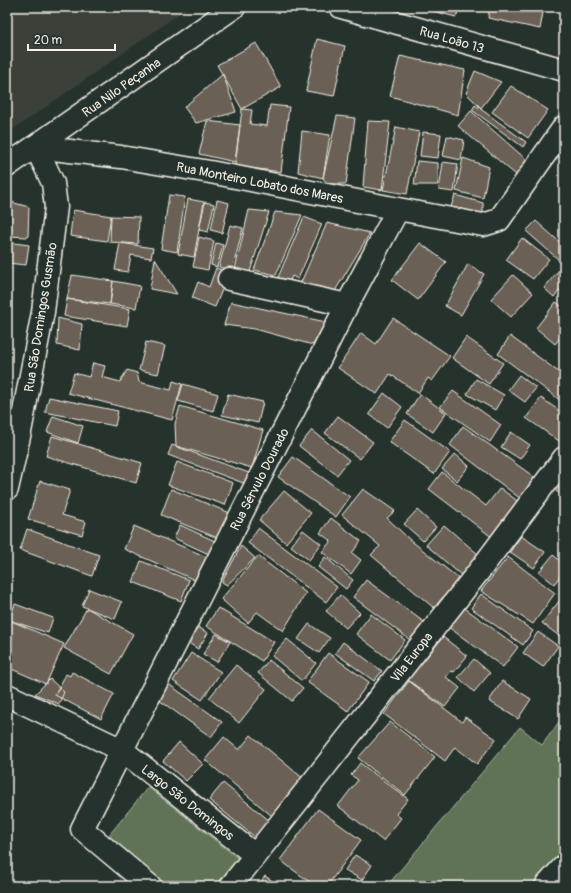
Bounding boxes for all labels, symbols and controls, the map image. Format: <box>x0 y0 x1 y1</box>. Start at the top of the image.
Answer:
street label: Rua Loão 13 <box>418 23 486 57</box>
scale bar <box>28 26 115 52</box>
text: 20 m <box>34 33 63 48</box>
street label: Rua Nilo Peçanha <box>79 55 164 121</box>
street label: Rua Monteiro Lobato dos Mares <box>175 159 345 207</box>
street label: Rua São Domingos Gusmão <box>21 241 61 393</box>
street label: Rua Sérvulo Dourado <box>227 426 293 533</box>
street label: Vila Europa <box>387 629 436 686</box>
street label: Largo São Domingos <box>138 762 237 844</box>

